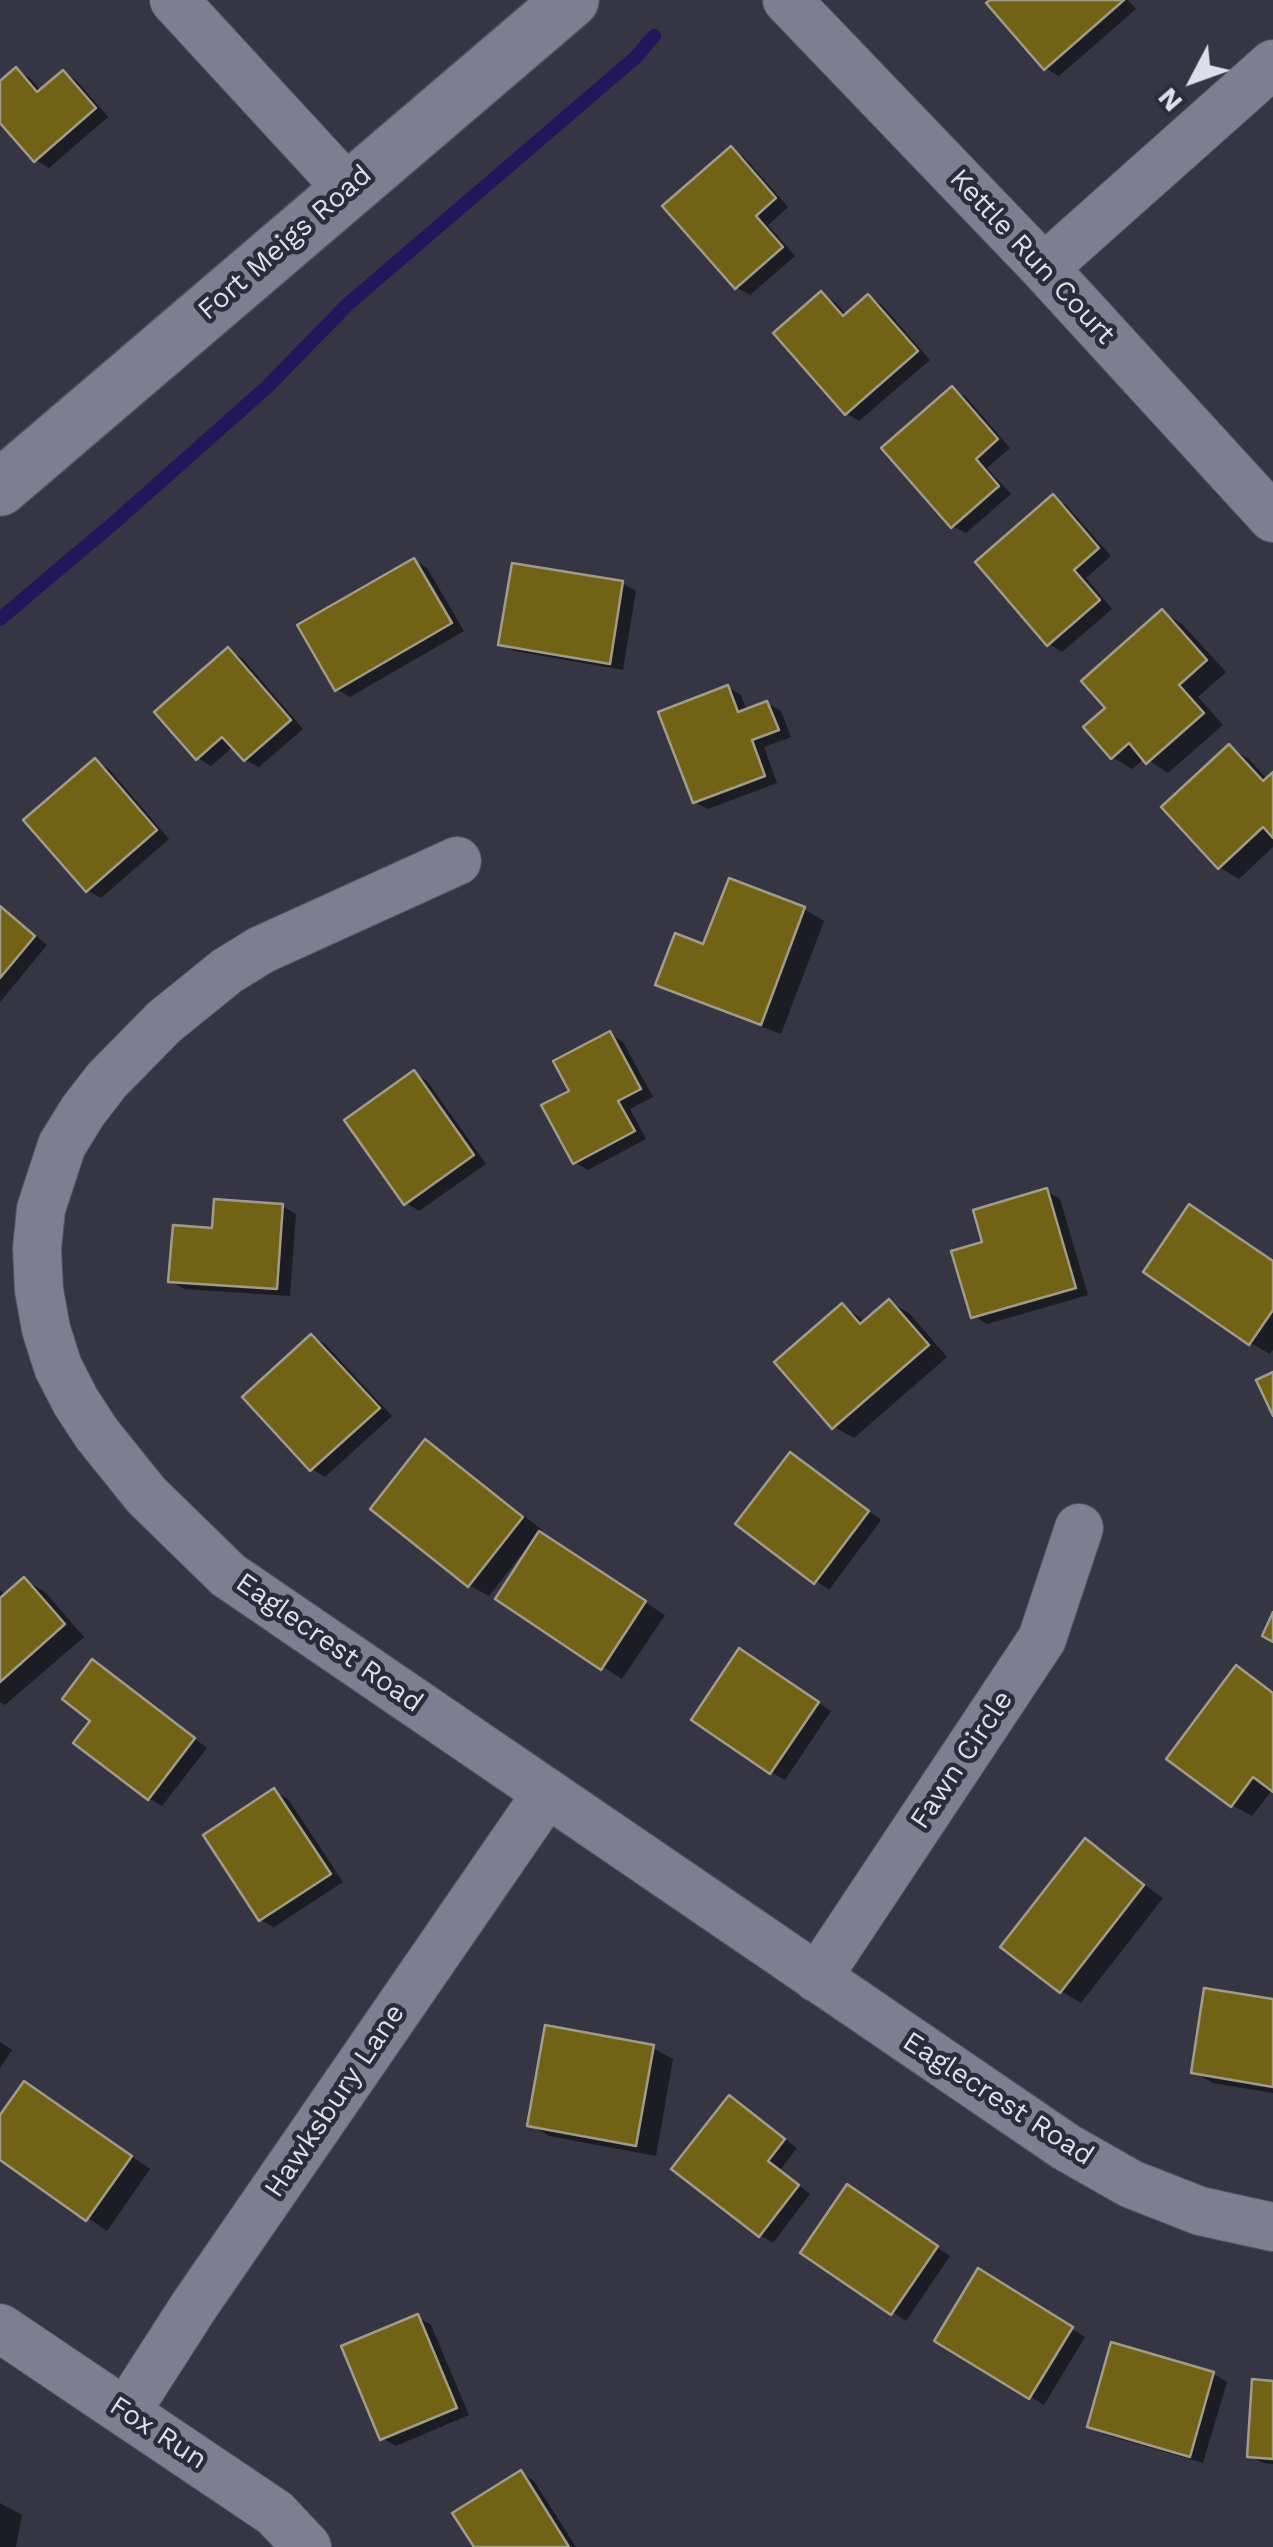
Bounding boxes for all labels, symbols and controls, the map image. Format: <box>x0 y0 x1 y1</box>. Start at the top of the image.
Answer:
north arrow <box>1143 30 1243 130</box>
text: N <box>1151 81 1189 119</box>
street label: Fort Meigs Road <box>191 158 379 328</box>
street label: Kettle Run Court <box>942 163 1122 351</box>
street label: Eaglecrest Road <box>229 1566 429 1720</box>
street label: Fawn Circle <box>903 1684 1021 1836</box>
street label: Hawksbury Lane <box>258 1998 412 2204</box>
street label: Eaglecrest Road <box>896 2025 1100 2173</box>
street label: Fox Run <box>103 2389 213 2477</box>

